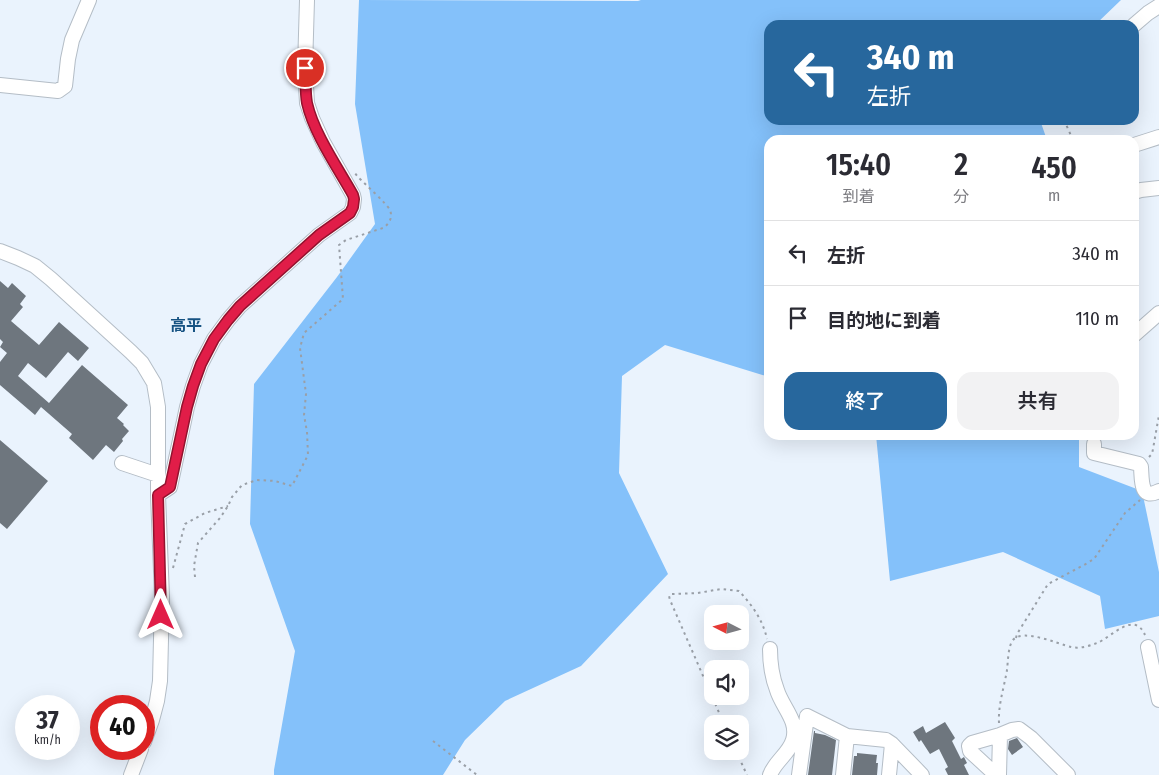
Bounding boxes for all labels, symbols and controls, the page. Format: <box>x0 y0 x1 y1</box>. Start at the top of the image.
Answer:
text: 340 m <box>867 36 955 78</box>
icon: left <box>784 40 849 105</box>
pin <box>284 47 326 89</box>
icon: arrive <box>291 54 319 82</box>
text: 左折 <box>867 83 911 110</box>
text: 15:40 <box>826 147 891 183</box>
text: 2 <box>954 147 968 183</box>
text: 450 <box>1031 150 1077 186</box>
text: m <box>1048 186 1060 205</box>
text: 到着 <box>843 187 875 206</box>
text: 分 <box>953 187 969 206</box>
icon: left <box>784 239 812 267</box>
text: 340 m <box>1072 242 1119 265</box>
text: 左折 <box>827 244 865 267</box>
icon: arrive <box>784 304 812 332</box>
text: 110 m <box>1075 307 1119 330</box>
text: 目的地に到着 <box>827 309 941 332</box>
district label: 高平 <box>170 316 202 335</box>
button: 終了 <box>784 372 947 430</box>
button: 共有 <box>957 372 1119 430</box>
position arrow <box>134 588 186 640</box>
north arrow <box>704 605 749 650</box>
map controls <box>704 605 749 760</box>
button: sound <box>704 660 749 705</box>
speed limit sign: 40 <box>90 695 155 760</box>
text: 37 <box>36 706 59 736</box>
button: layers <box>704 715 749 760</box>
text: km/h <box>34 733 61 747</box>

